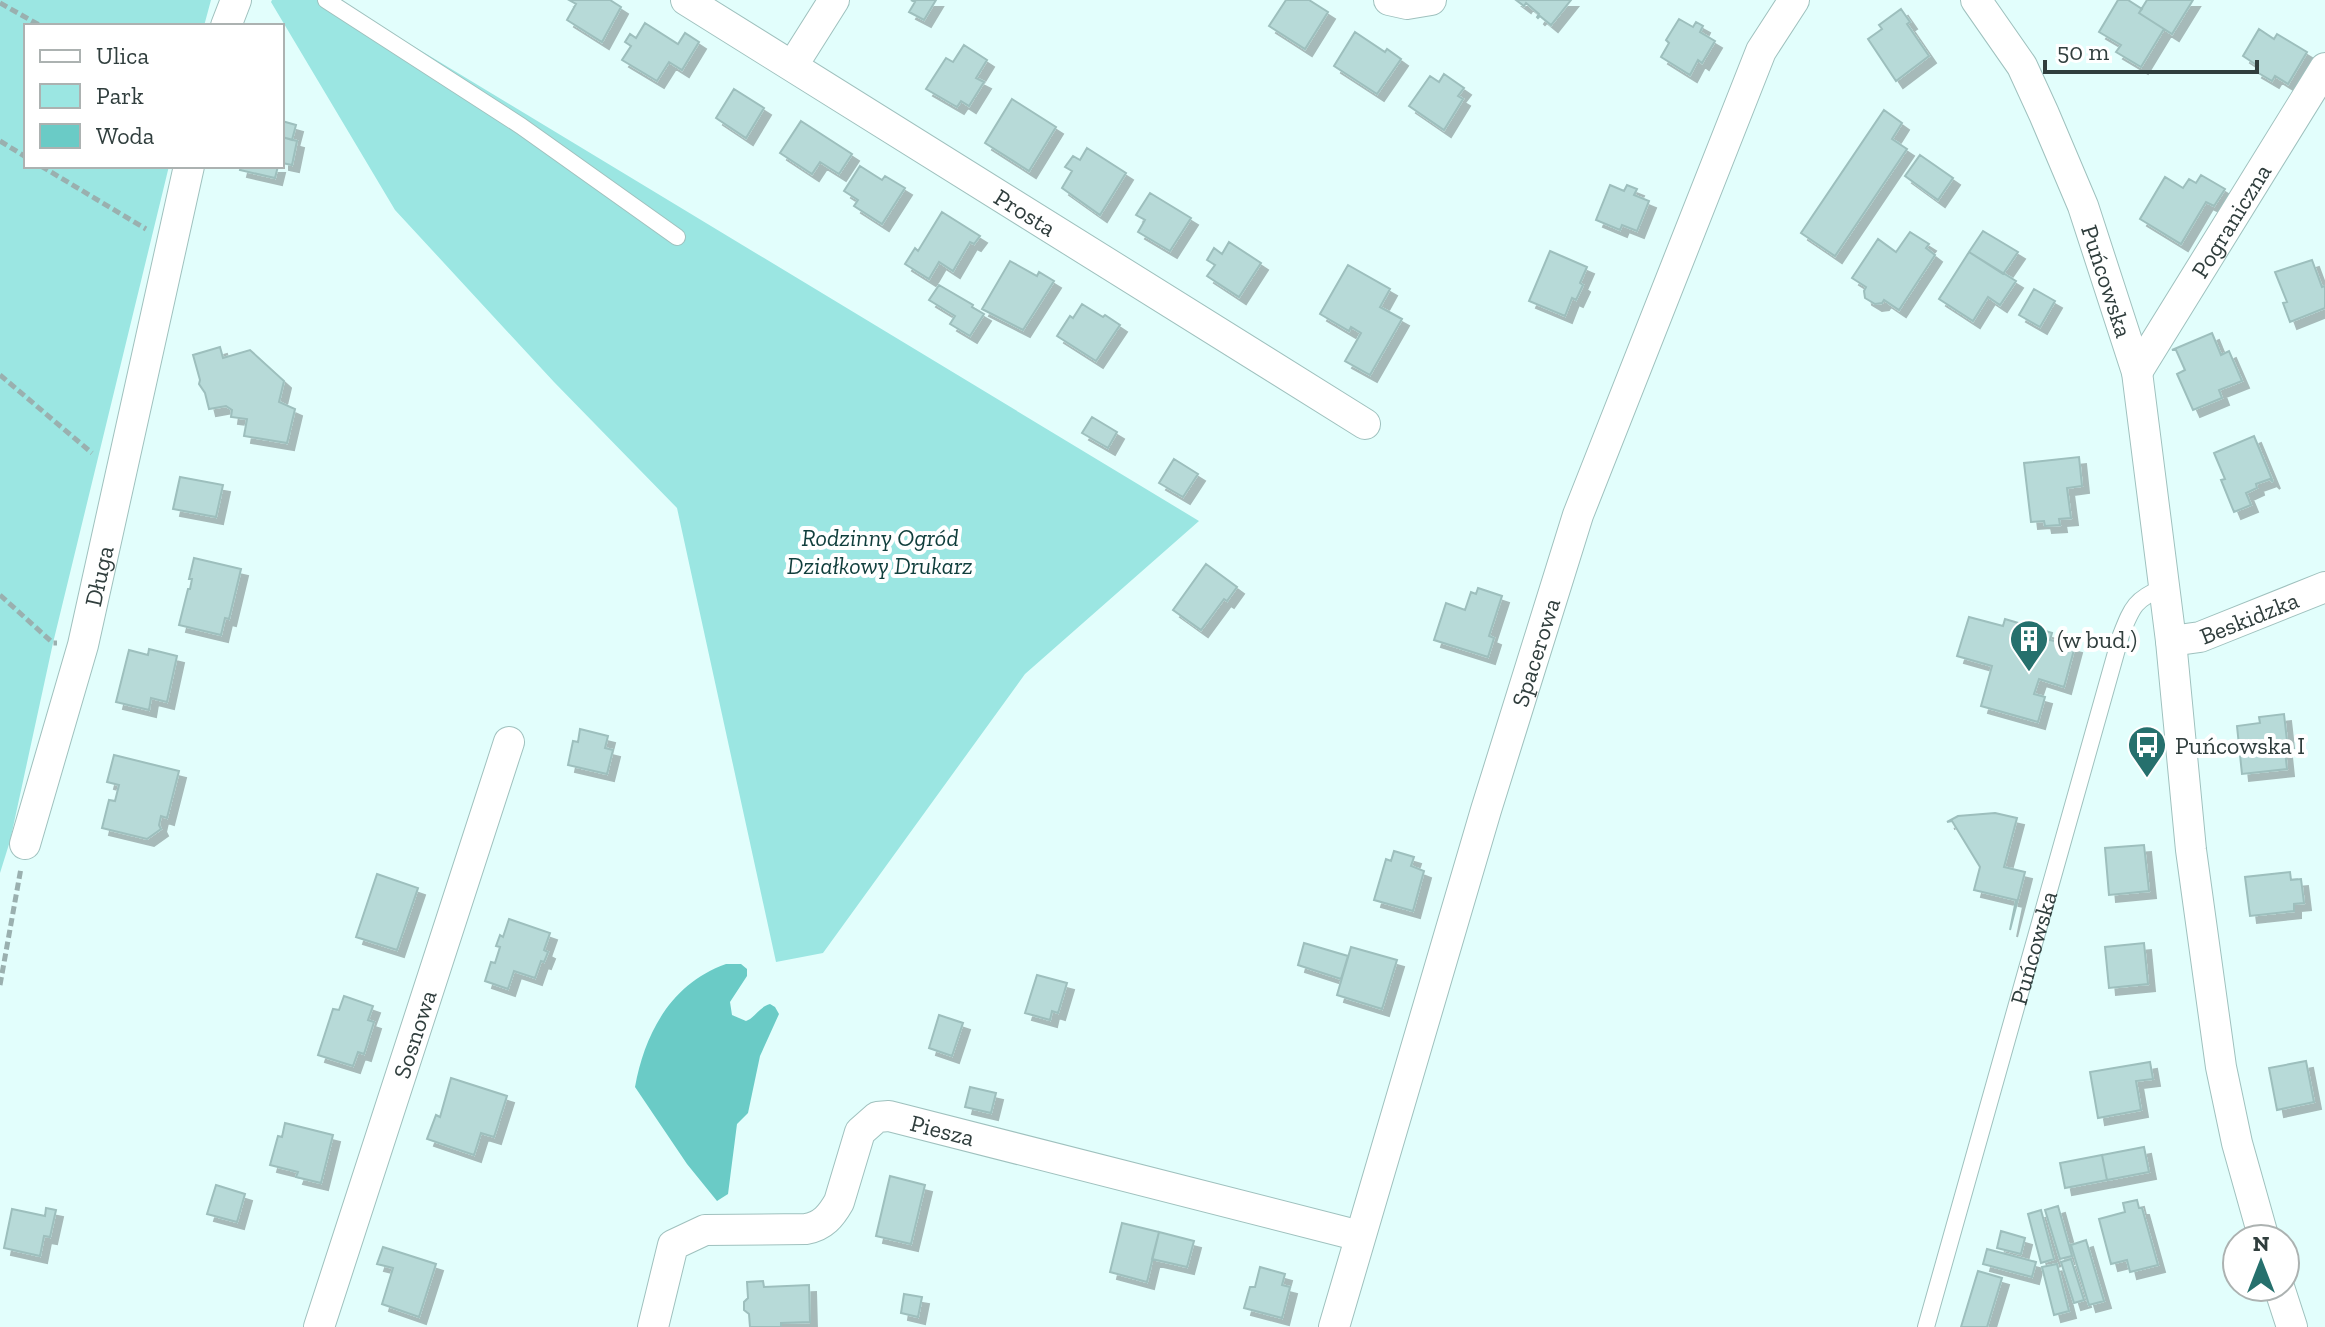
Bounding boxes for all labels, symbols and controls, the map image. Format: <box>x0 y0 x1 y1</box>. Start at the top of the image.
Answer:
legend <box>24 24 284 168</box>
scale bar <box>2045 24 2257 74</box>
text: 50 m <box>2057 37 2110 66</box>
text: Ulica <box>96 41 149 70</box>
text: Park <box>96 81 144 110</box>
text: Woda <box>96 121 155 150</box>
street label: Pograniczna <box>2184 158 2277 283</box>
street label: Prosta <box>989 182 1062 242</box>
street label: Puńcowska <box>2076 221 2139 341</box>
park label: Rodzinny Ogród Działkowy Drukarz <box>787 523 973 580</box>
street label: Długa <box>77 542 119 609</box>
street label: Beskidzka <box>2195 585 2303 650</box>
street label: Spacerowa <box>1505 594 1566 710</box>
building icon: (w bud.) <box>2008 618 2050 673</box>
place label: (w bud.) <box>2057 625 2137 654</box>
bus stop icon: Puńcowska I <box>2126 724 2168 779</box>
place label: Puńcowska I <box>2175 731 2305 760</box>
street label: Puńcowska <box>2003 887 2063 1008</box>
street label: Sosnowa <box>386 986 442 1082</box>
street label: Piesza <box>907 1108 978 1152</box>
north arrow <box>2221 1223 2301 1303</box>
text: N <box>2253 1230 2270 1257</box>

